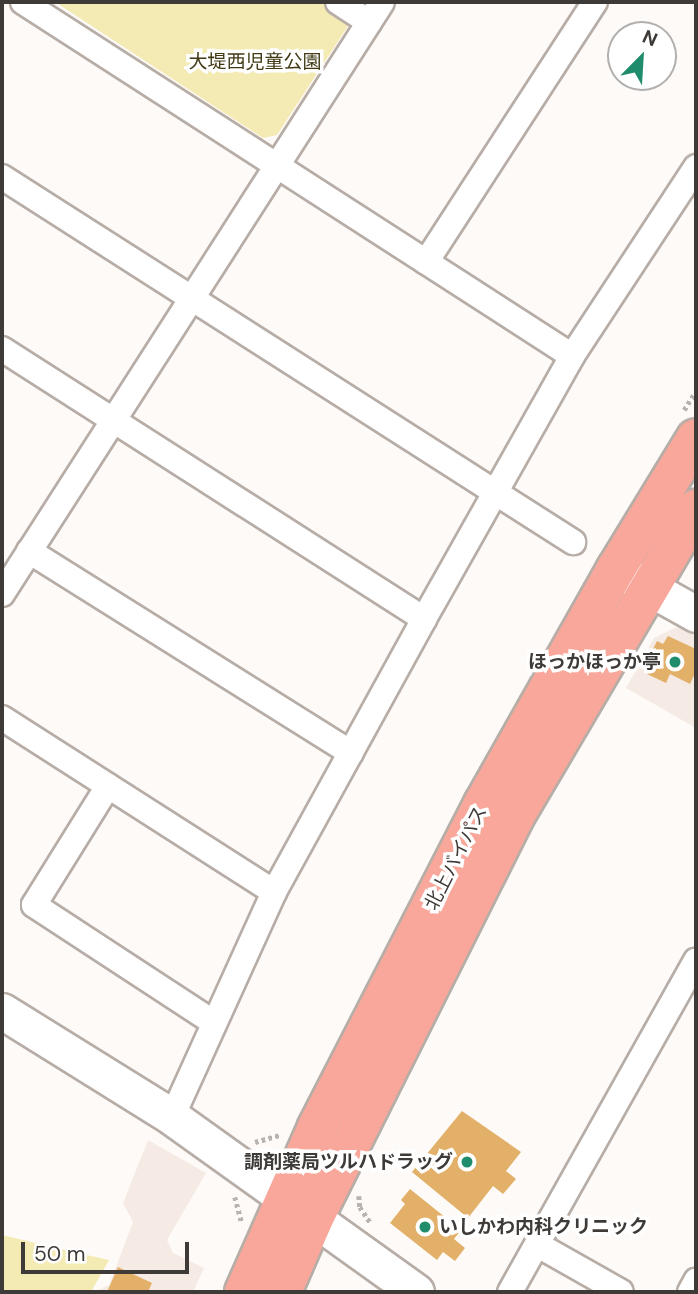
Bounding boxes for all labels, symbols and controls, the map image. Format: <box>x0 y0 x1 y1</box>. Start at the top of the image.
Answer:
north arrow <box>607 21 677 91</box>
text: N <box>639 24 661 52</box>
park label: 大堤西児童公園 <box>189 51 321 73</box>
place label: ほっかほっか亭 <box>528 651 661 673</box>
marker: ほっかほっか亭 <box>667 654 683 670</box>
street label: 北上バイパス <box>420 802 492 914</box>
place label: 調剤薬局ツルハドラッグ <box>244 1151 453 1173</box>
marker: 調剤薬局ツルハドラッグ <box>459 1154 475 1170</box>
place label: いしかわ内科クリニック <box>439 1216 648 1238</box>
marker: いしかわ内科クリニック <box>417 1219 433 1235</box>
scale bar <box>24 1228 192 1272</box>
text: 50 m <box>34 1240 85 1268</box>

